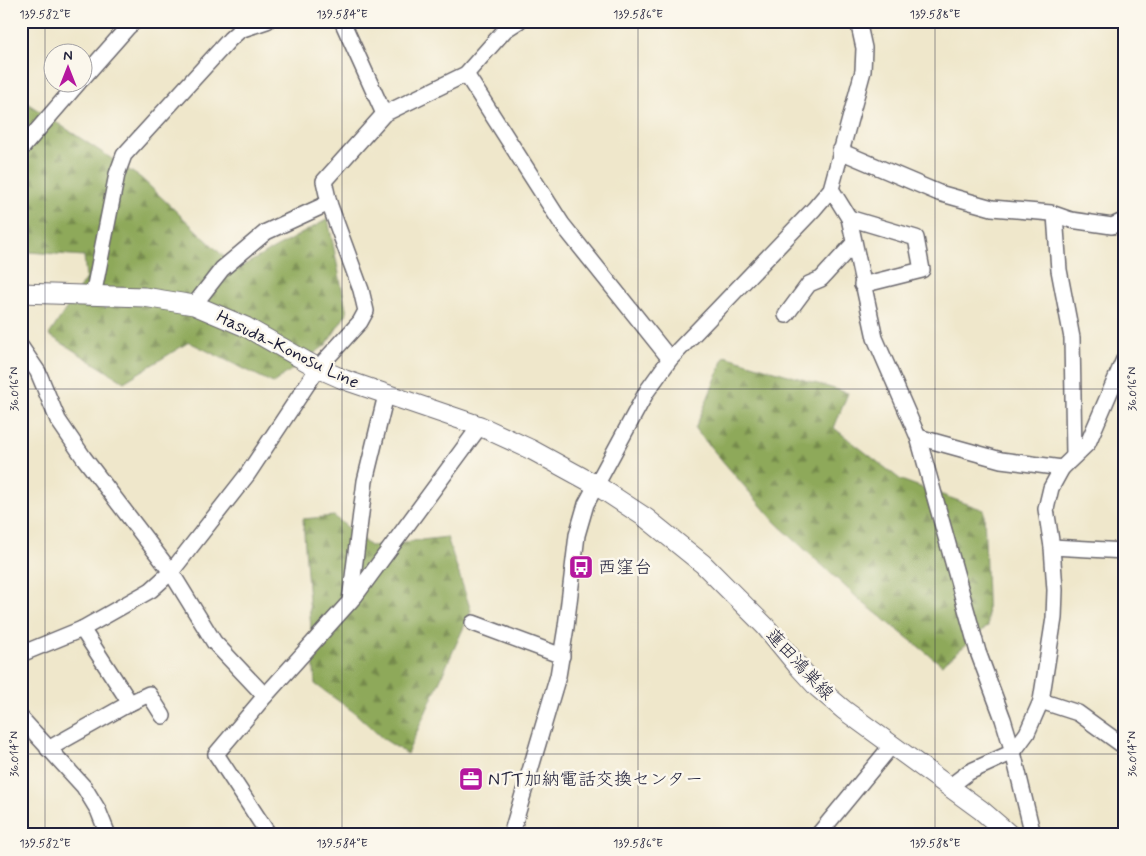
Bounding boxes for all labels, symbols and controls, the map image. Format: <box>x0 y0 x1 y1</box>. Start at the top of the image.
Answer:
text: 139.582°E <box>19 7 71 23</box>
text: 139.584°E <box>316 7 368 23</box>
text: 139.586°E <box>613 7 663 23</box>
text: 139.588°E <box>910 7 960 23</box>
north arrow <box>42 42 92 92</box>
text: N <box>63 47 73 65</box>
street label: Hasuda-Konosu Line <box>212 305 363 395</box>
text: 36.016°N <box>7 367 23 411</box>
text: 36.016°N <box>1125 367 1141 411</box>
bus stop icon: 西窪台 <box>568 554 594 580</box>
place label: 西窪台 <box>598 556 652 580</box>
street label: 蓮田鴻巣線 <box>760 624 839 706</box>
text: 36.014°N <box>7 731 23 777</box>
text: 36.014°N <box>1125 731 1141 777</box>
office icon: NTT加納電話交換センター <box>458 766 484 792</box>
place label: NTT加納電話交換センター <box>488 768 703 792</box>
text: 139.582°E <box>19 836 71 852</box>
text: 139.584°E <box>316 836 368 852</box>
text: 139.586°E <box>613 836 663 852</box>
text: 139.588°E <box>910 836 960 852</box>

